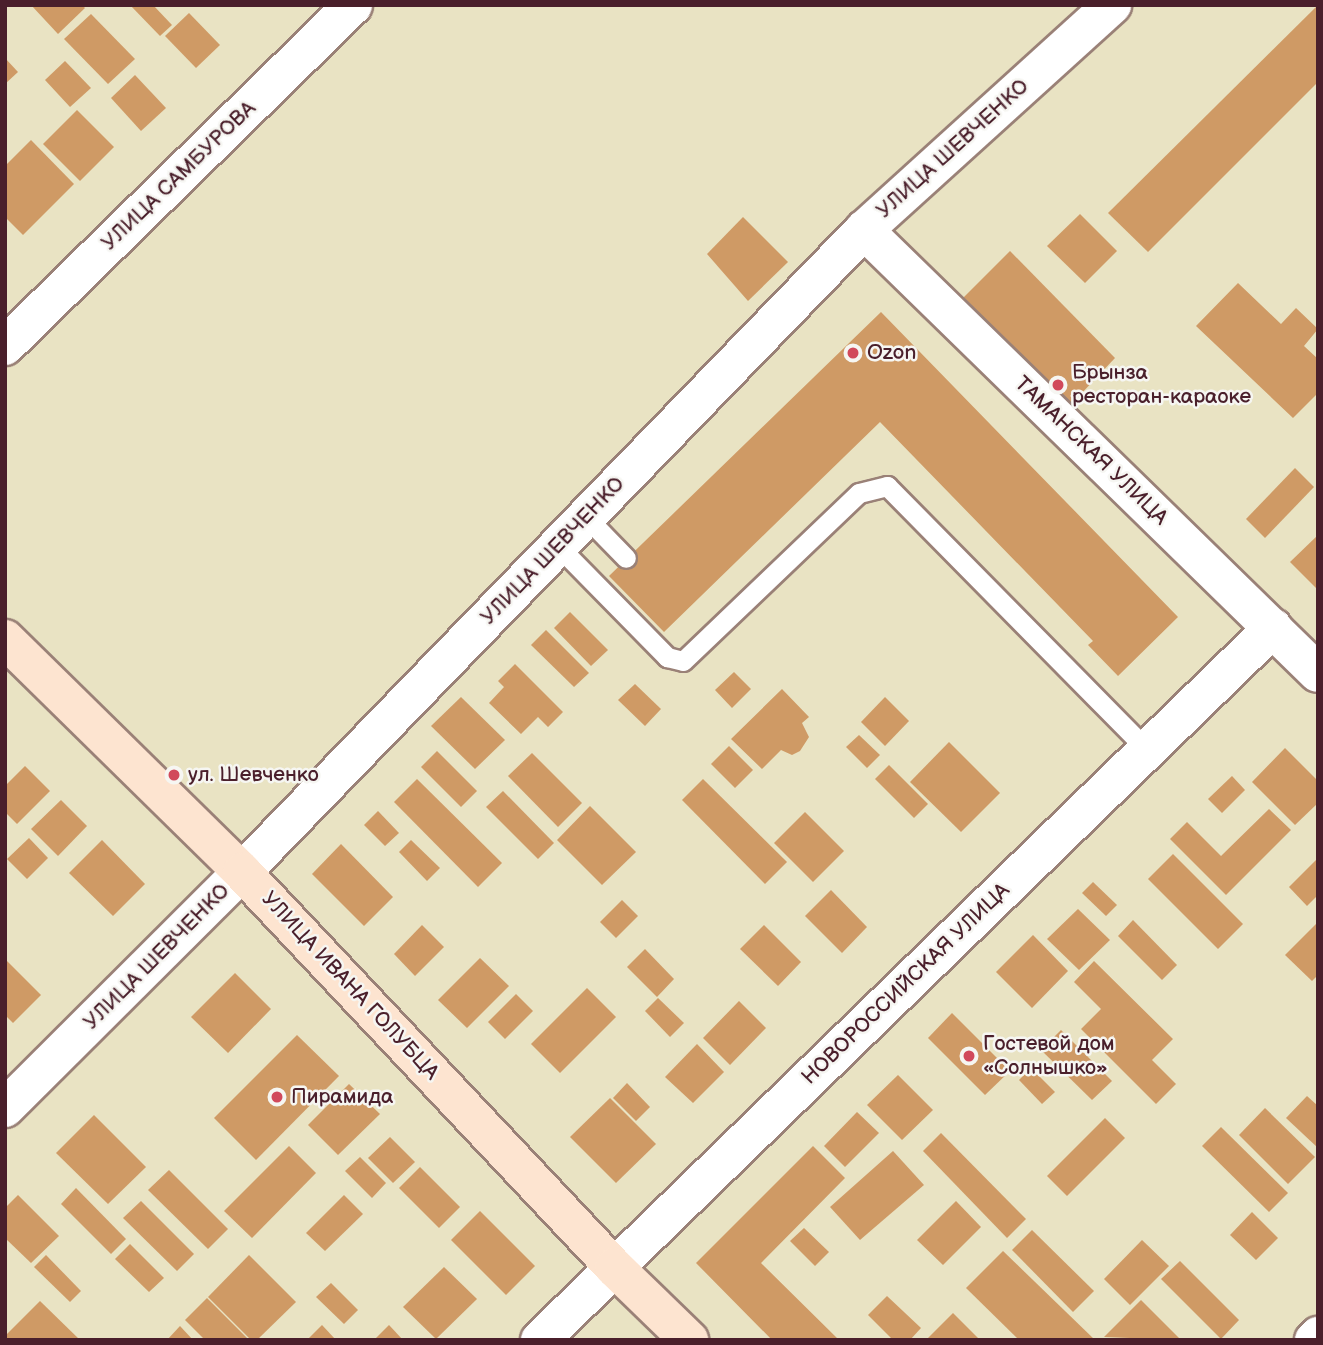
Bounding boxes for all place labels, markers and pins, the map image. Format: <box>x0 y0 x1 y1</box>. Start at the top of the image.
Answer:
place label: Ozon <box>867 340 916 366</box>
marker: Ozon <box>845 345 861 361</box>
place label: Брынза ресторан-караоке <box>1072 360 1251 410</box>
marker: Брынза ресторан-караоке <box>1050 377 1066 393</box>
place label: ул. Шевченко <box>188 762 319 788</box>
marker: ул. Шевченко <box>166 767 182 783</box>
place label: Гостевой дом «Солнышко» <box>983 1031 1115 1081</box>
marker: Гостевой дом «Солнышко» <box>961 1048 977 1064</box>
place label: Пирамида <box>291 1084 393 1110</box>
marker: Пирамида <box>269 1089 285 1105</box>

